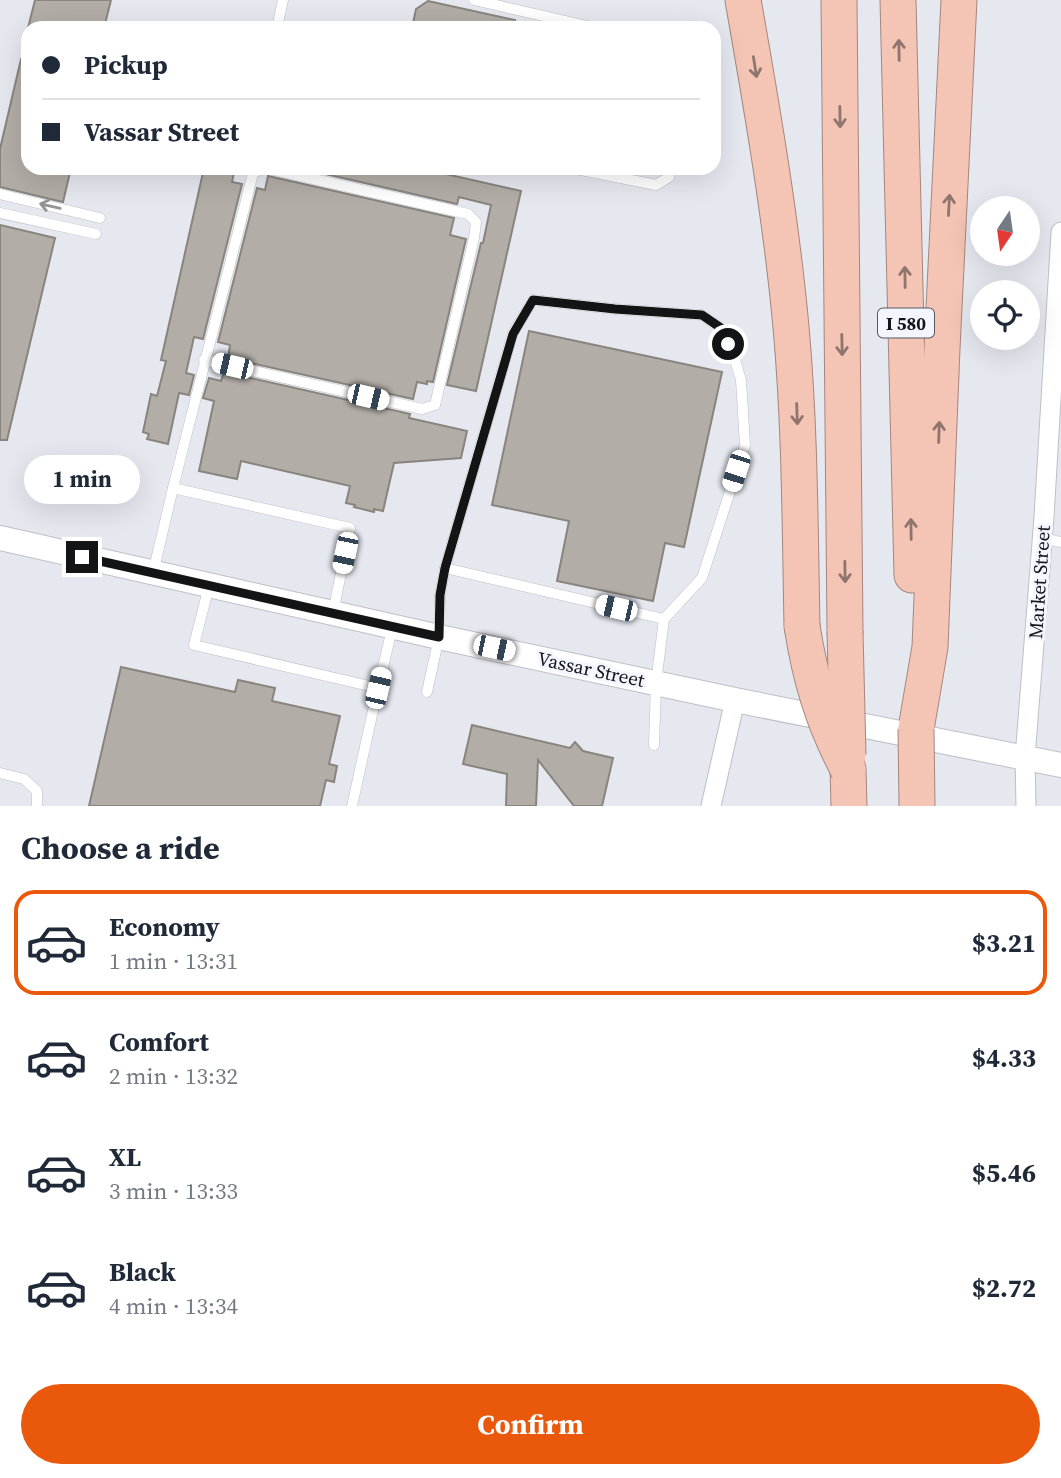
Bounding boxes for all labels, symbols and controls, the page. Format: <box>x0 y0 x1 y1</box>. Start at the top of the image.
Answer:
one-way arrow <box>893 38 906 61</box>
text: Pickup <box>84 47 168 83</box>
one-way arrow <box>749 55 762 78</box>
one-way arrow <box>834 105 847 128</box>
text: Vassar Street <box>84 114 239 150</box>
one-way arrow <box>943 194 956 217</box>
north arrow <box>970 196 1040 266</box>
map controls <box>970 196 1040 350</box>
one-way arrow <box>39 199 62 212</box>
one-way arrow <box>898 266 911 289</box>
button: locate <box>970 280 1040 350</box>
road number: I 580 <box>878 309 934 338</box>
route start <box>712 328 744 360</box>
one-way arrow <box>836 333 849 356</box>
car <box>210 351 255 381</box>
car <box>346 382 391 412</box>
one-way arrow <box>791 403 804 426</box>
one-way arrow <box>932 421 945 444</box>
car <box>720 448 753 494</box>
callout: 1 min <box>24 456 140 504</box>
text: 1 min <box>52 463 112 495</box>
one-way arrow <box>904 518 917 541</box>
street label: Market Street <box>1022 524 1056 640</box>
car <box>331 530 360 576</box>
route end <box>66 541 98 573</box>
one-way arrow <box>838 560 851 583</box>
car <box>594 593 639 623</box>
car <box>472 633 517 663</box>
street label: Vassar Street <box>535 645 648 693</box>
car <box>364 665 393 711</box>
text: Choose a ride <box>21 826 220 870</box>
text: Economy <box>109 909 220 945</box>
icon: car <box>25 911 88 974</box>
text: $3.21 <box>972 925 1036 961</box>
text: 1 min · 13:31 <box>109 945 238 977</box>
text: Comfort <box>109 1024 209 1060</box>
icon: car <box>25 1026 88 1089</box>
text: $4.33 <box>972 1040 1036 1076</box>
text: 2 min · 13:32 <box>109 1060 238 1092</box>
text: XL <box>109 1139 141 1175</box>
icon: car <box>25 1141 88 1204</box>
text: $5.46 <box>972 1155 1036 1191</box>
text: 3 min · 13:33 <box>109 1175 238 1207</box>
text: Black <box>109 1254 176 1290</box>
icon: car <box>25 1256 88 1319</box>
text: $2.72 <box>972 1270 1036 1306</box>
text: 4 min · 13:34 <box>109 1290 238 1322</box>
button: Confirm <box>21 1384 1040 1464</box>

